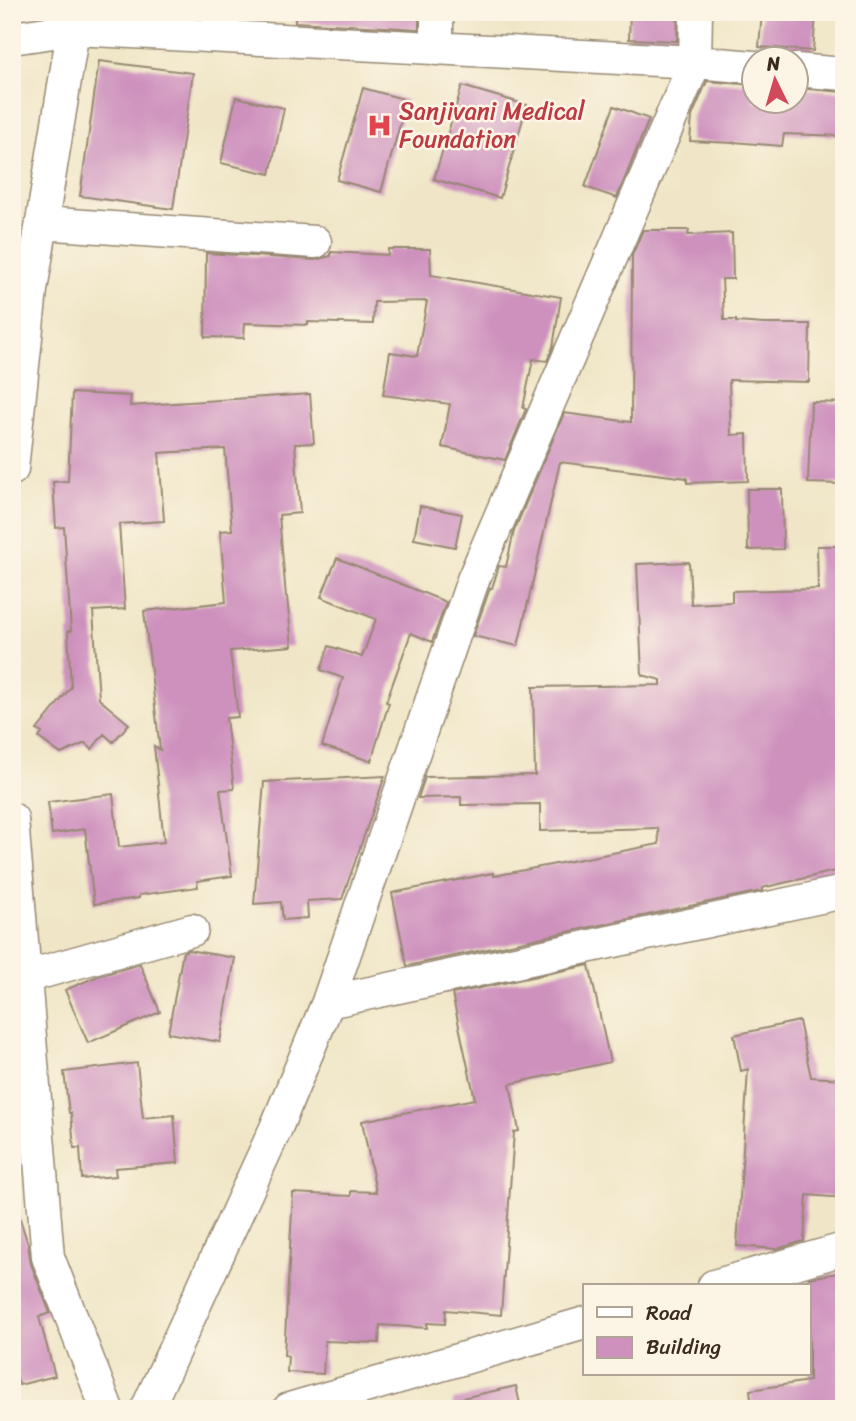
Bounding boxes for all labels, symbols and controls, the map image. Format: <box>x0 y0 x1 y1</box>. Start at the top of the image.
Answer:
north arrow <box>740 46 810 116</box>
text: N <box>765 46 782 81</box>
place label: Sanjivani Medical Foundation <box>399 90 586 160</box>
hospital icon: Sanjivani Medical Foundation <box>365 111 393 139</box>
legend <box>583 1284 810 1376</box>
text: Road <box>646 1294 693 1332</box>
text: Building <box>646 1328 722 1366</box>

